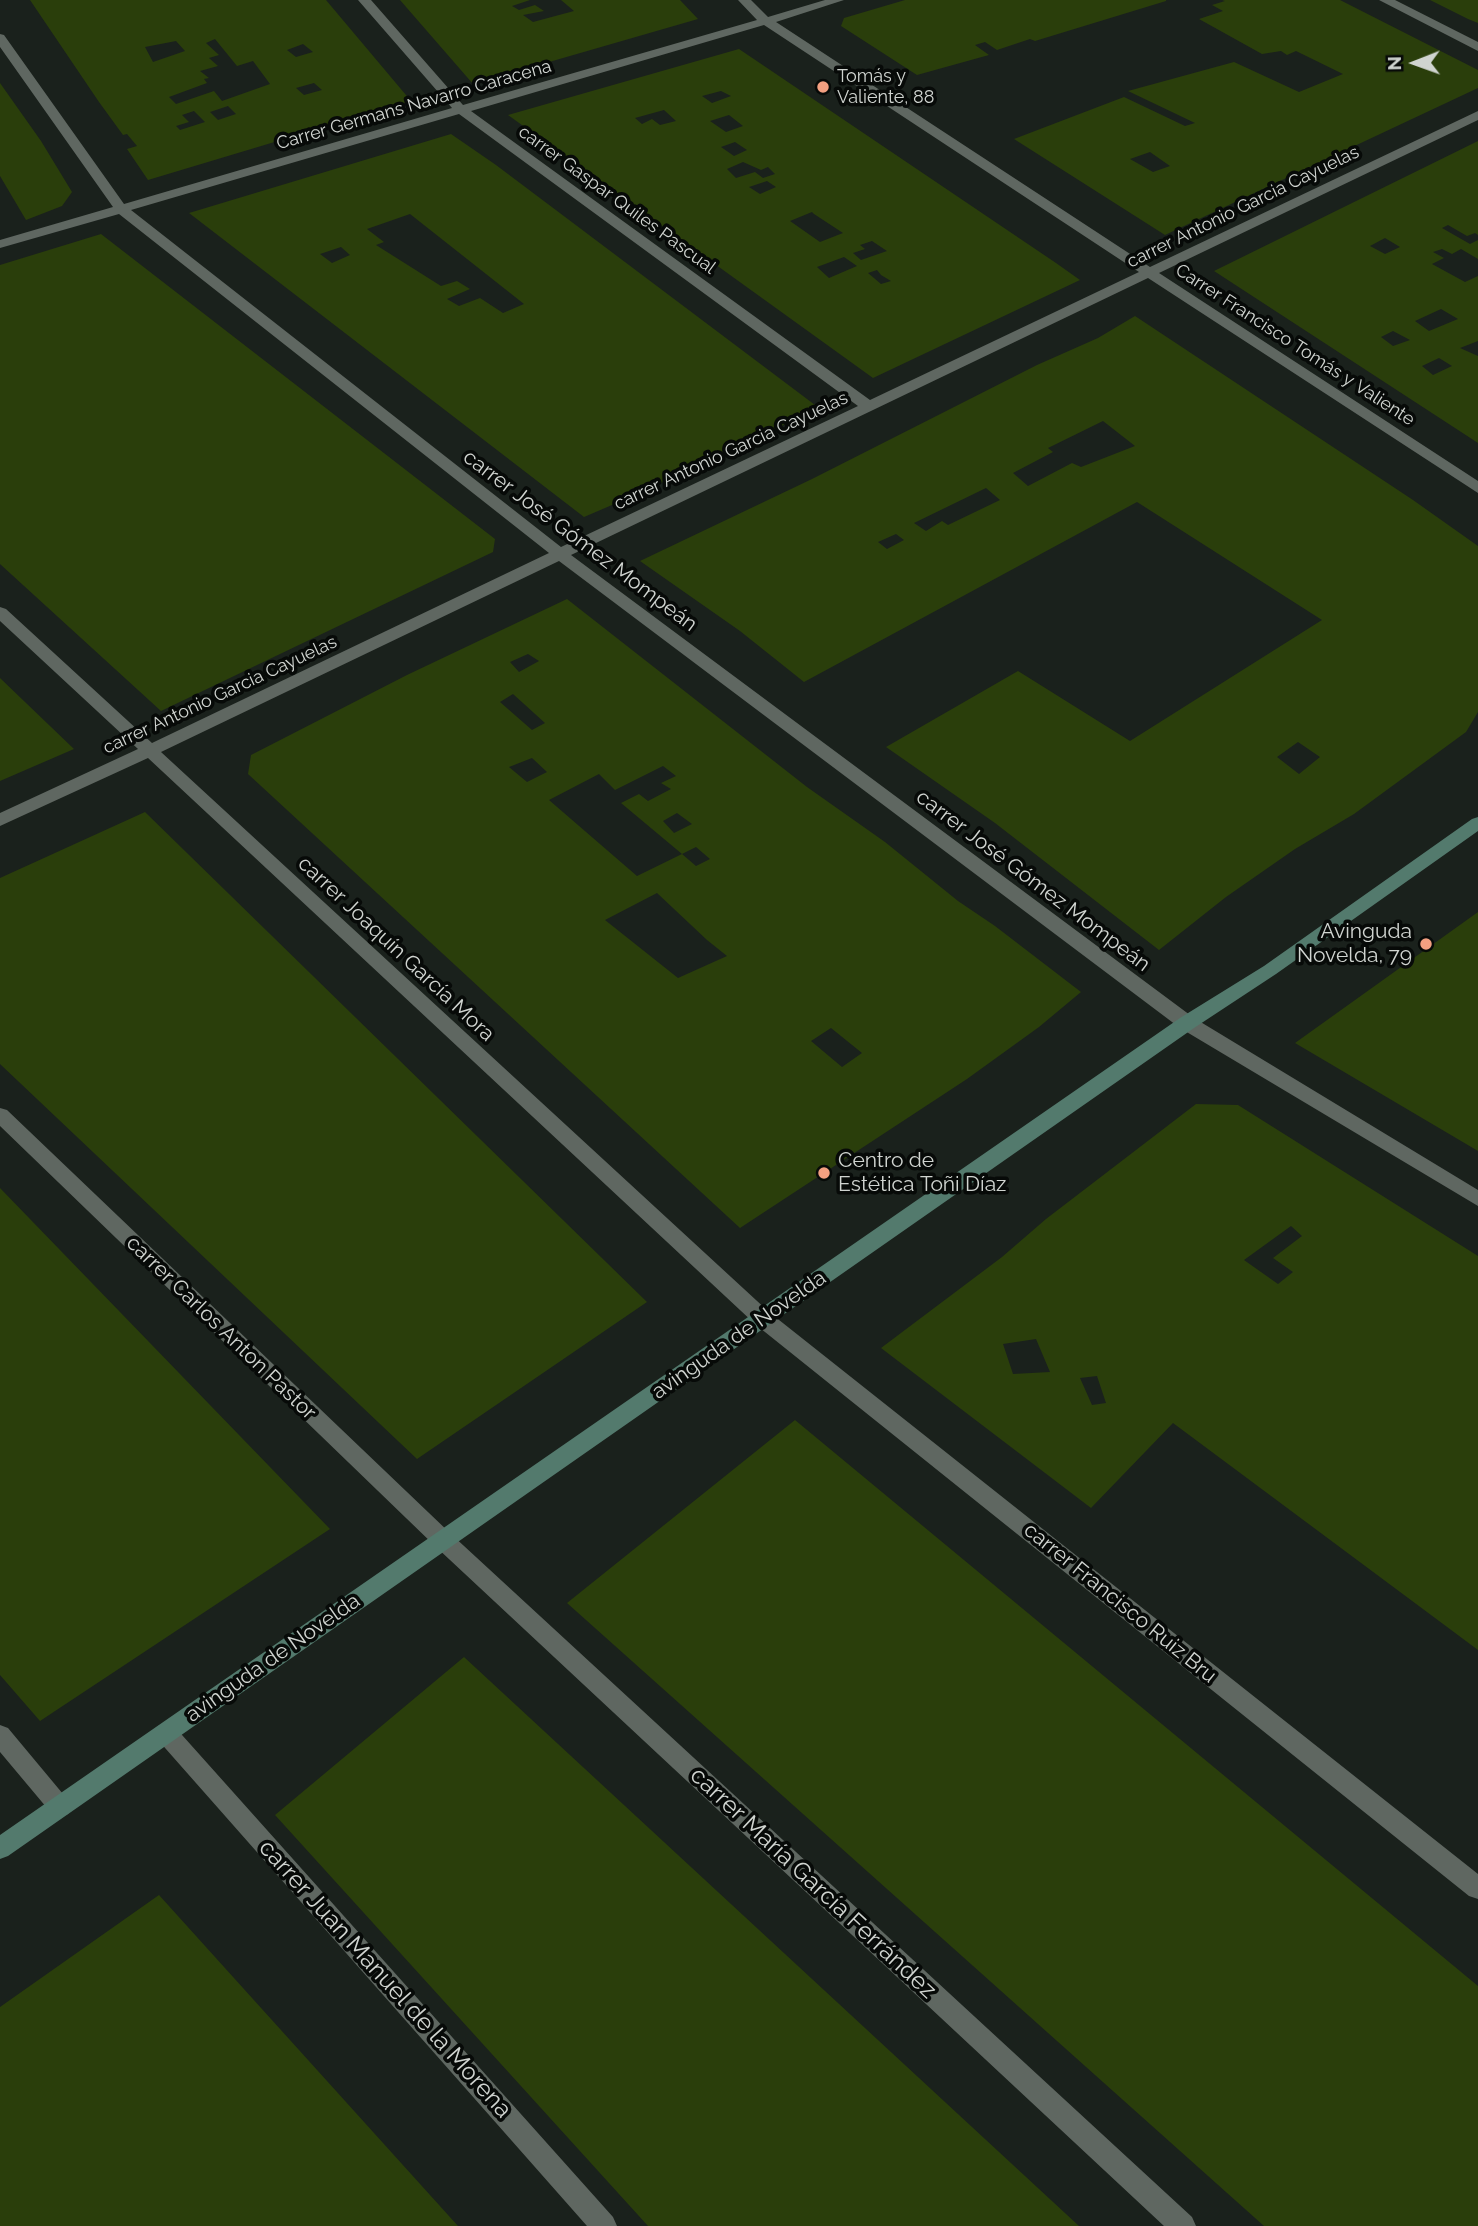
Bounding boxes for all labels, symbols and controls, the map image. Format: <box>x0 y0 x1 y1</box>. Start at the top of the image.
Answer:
north arrow <box>1380 28 1450 98</box>
street label: Carrer Germans Navarro Caracena <box>274 55 554 155</box>
text: N <box>1383 56 1405 71</box>
place label: Tomás y Valiente, 88 <box>837 66 934 108</box>
marker: Tomás y Valiente, 88 <box>815 79 831 95</box>
street label: carrer Gaspar Quiles Pascual <box>514 121 720 279</box>
street label: carrer Antonio Garcia Cayuelas <box>1123 141 1363 273</box>
street label: Carrer Francisco Tomás y Valiente <box>1171 259 1419 431</box>
street label: carrer Antonio Garcia Cayuelas <box>611 387 851 515</box>
street label: carrer José Gómez Mompeán <box>458 445 702 637</box>
street label: carrer Antonio Garcia Cayuelas <box>100 631 340 759</box>
street label: carrer José Gómez Mompeán <box>911 785 1155 977</box>
street label: carrer Joaquín García Mora <box>292 851 500 1047</box>
place label: Avinguda Novelda, 79 <box>1297 919 1412 969</box>
marker: Avinguda Novelda, 79 <box>1418 936 1434 952</box>
place label: Centro de Estética Toñi Díaz <box>838 1148 1006 1198</box>
marker: Centro de Estética Toñi Díaz <box>816 1165 832 1181</box>
street label: carrer Carlos Anton Pastor <box>121 1231 321 1425</box>
street label: avinguda de Novelda <box>647 1265 831 1405</box>
street label: carrer Francisco Ruiz Bru <box>1019 1517 1221 1689</box>
street label: avinguda de Novelda <box>181 1588 365 1728</box>
street label: carrer María García Ferrández <box>684 1761 942 2005</box>
street label: carrer Juan Manuel de la Morena <box>252 1834 518 2124</box>

